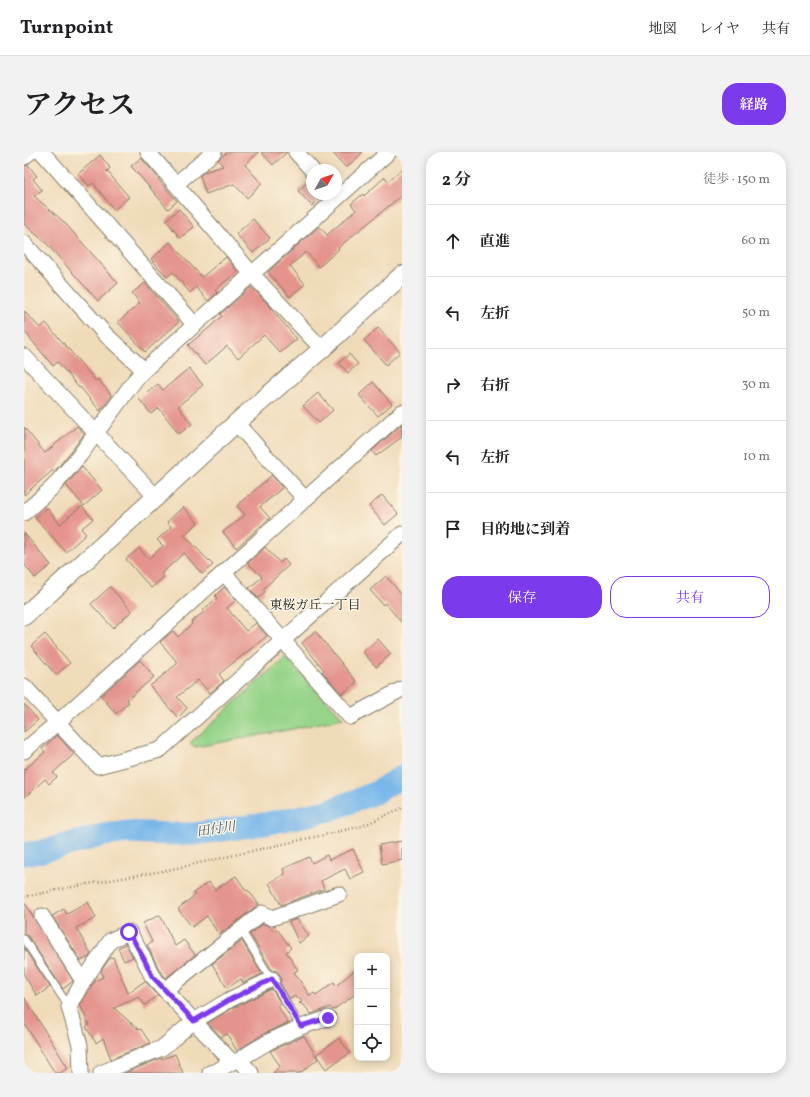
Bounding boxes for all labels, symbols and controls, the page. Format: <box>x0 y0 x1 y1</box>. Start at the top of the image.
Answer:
text: Turnpoint <box>20 15 113 41</box>
text: 地図 <box>649 20 677 39</box>
text: レイヤ <box>699 20 740 39</box>
text: 共有 <box>762 20 790 39</box>
button: 経路 <box>722 83 786 125</box>
text: アクセス <box>24 87 135 126</box>
north arrow <box>306 164 342 200</box>
text: 2 分 <box>442 169 471 192</box>
text: 徒歩 · 150 m <box>703 171 770 189</box>
icon: ahead <box>442 230 464 252</box>
text: 直進 <box>480 232 510 253</box>
text: 60 m <box>742 232 770 250</box>
icon: left <box>442 302 464 324</box>
text: 左折 <box>480 304 510 325</box>
text: 50 m <box>742 304 770 322</box>
icon: right <box>442 374 464 396</box>
text: 右折 <box>480 376 510 397</box>
text: 30 m <box>742 376 770 394</box>
icon: left <box>442 446 464 468</box>
text: 左折 <box>480 448 510 469</box>
text: 10 m <box>743 448 770 466</box>
icon: arrive <box>442 518 464 540</box>
text: 目的地に到着 <box>480 520 570 541</box>
button: 保存 <box>442 576 602 618</box>
button: 共有 <box>610 576 770 618</box>
district label: 東桜ガ丘一丁目 <box>269 597 361 615</box>
water label: 田付川 <box>195 818 239 842</box>
route start <box>120 923 138 941</box>
map controls <box>354 953 390 1061</box>
button: + <box>354 953 390 989</box>
button: − <box>354 989 390 1025</box>
route end <box>319 1009 337 1027</box>
button: locate <box>354 1025 390 1061</box>

